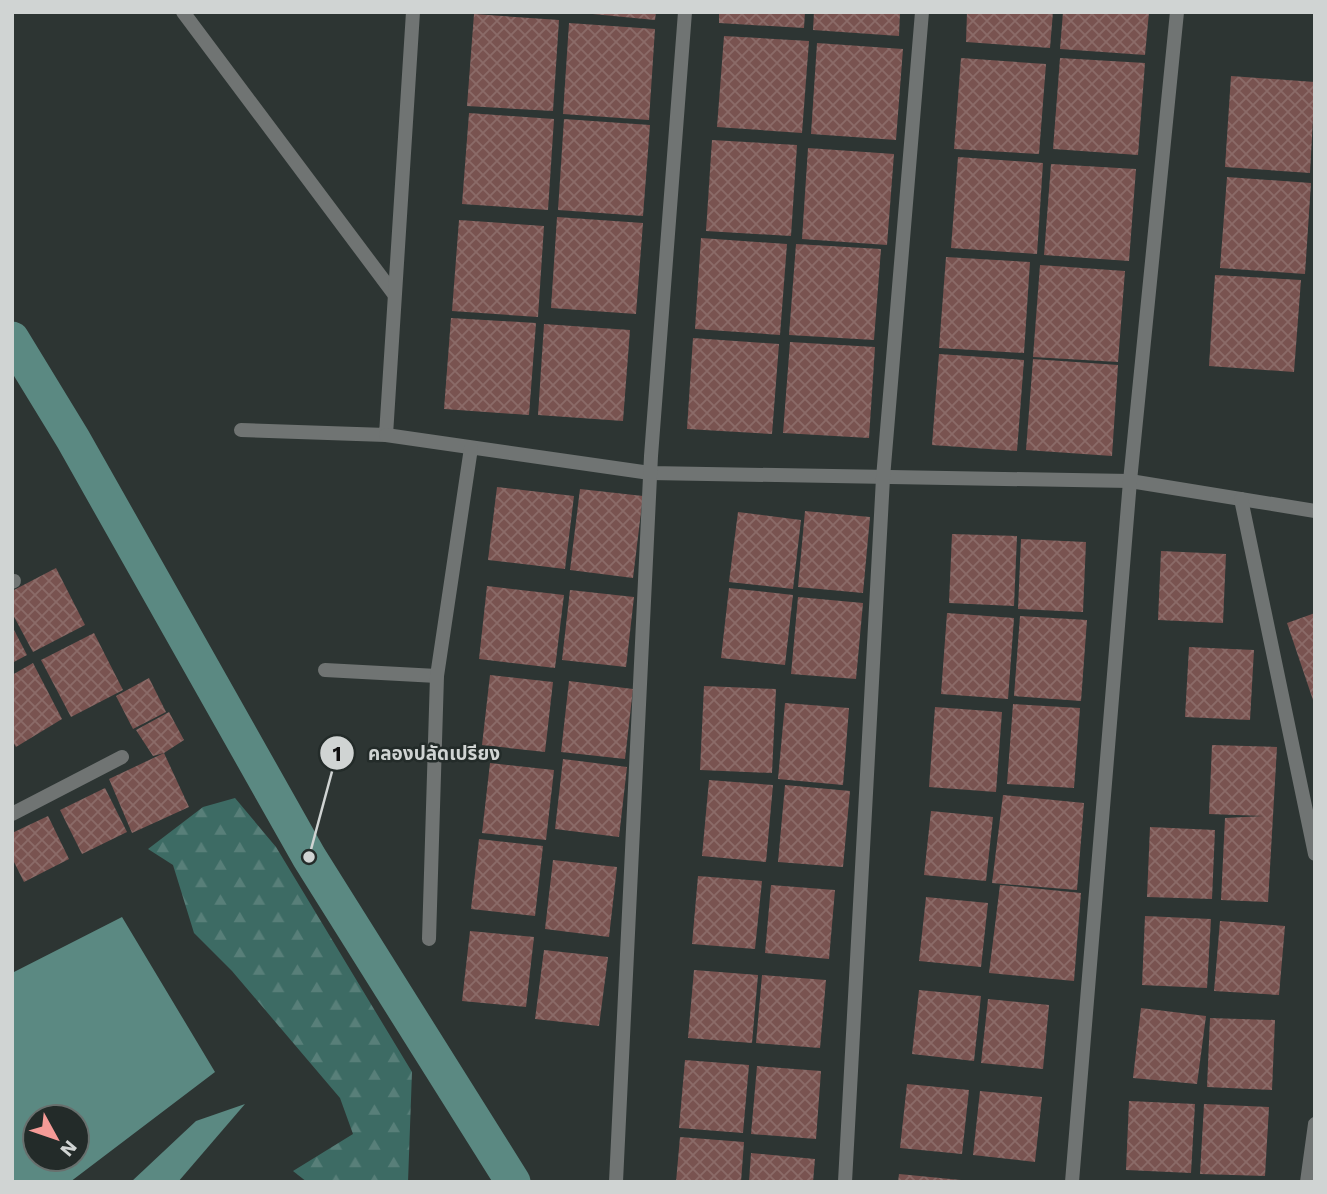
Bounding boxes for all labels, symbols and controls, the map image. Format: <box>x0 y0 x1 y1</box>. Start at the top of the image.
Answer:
callout: คลองปลัดเปรียง <box>319 733 514 773</box>
text: 1 <box>332 741 342 766</box>
text: คลองปลัดเปรียง <box>368 742 500 765</box>
north arrow <box>21 1103 91 1173</box>
text: N <box>55 1136 82 1161</box>

